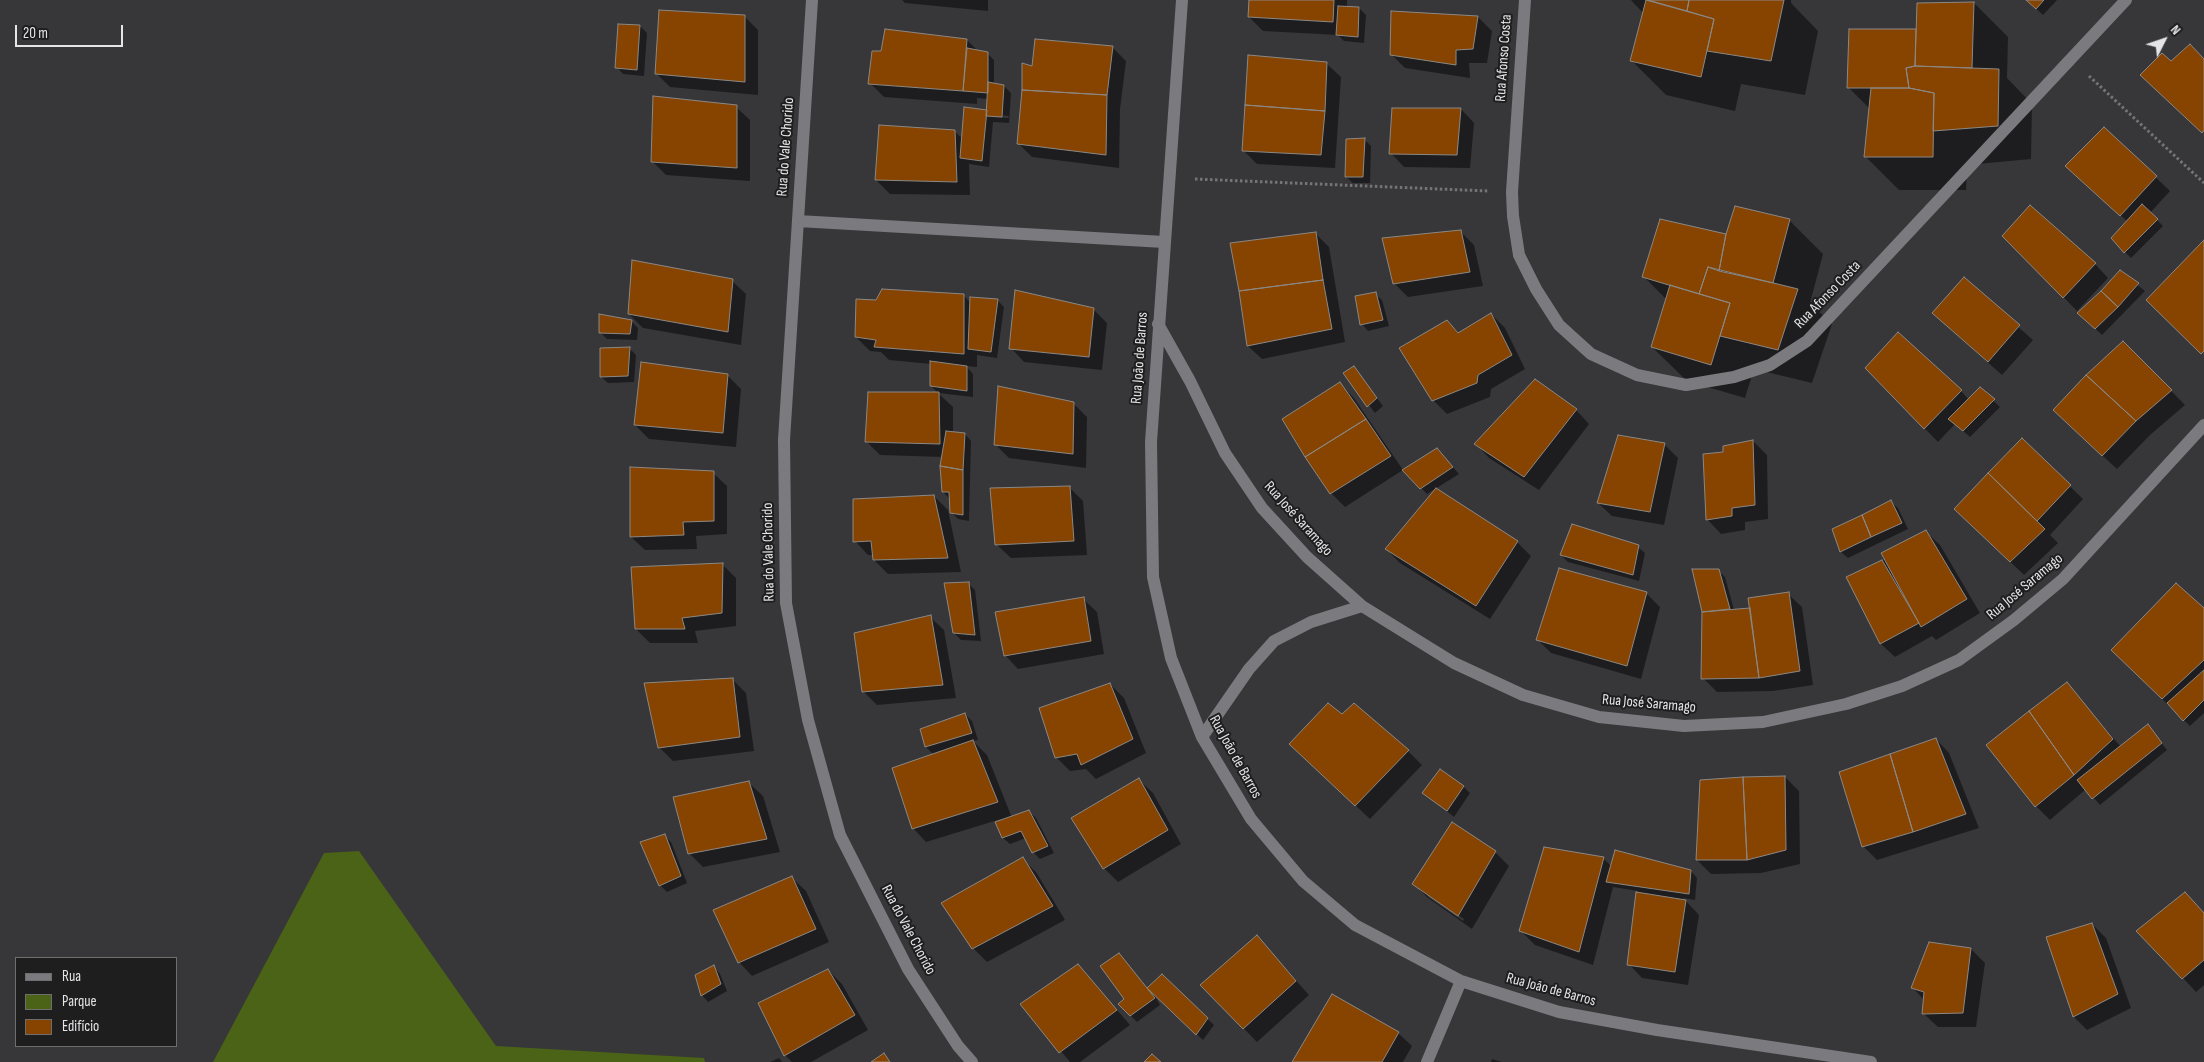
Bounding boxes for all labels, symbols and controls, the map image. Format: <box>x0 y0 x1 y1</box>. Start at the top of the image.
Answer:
street label: Rua Afonso Costa <box>1492 14 1516 102</box>
scale bar <box>18 15 125 47</box>
north arrow <box>2139 15 2189 65</box>
text: N <box>2167 21 2185 38</box>
text: 20 m <box>23 24 48 43</box>
street label: Rua do Vale Chorido <box>774 97 798 197</box>
street label: Rua Afonso Costa <box>1791 257 1865 333</box>
street label: Rua João de Barros <box>1128 311 1152 405</box>
street label: Rua José Saramago <box>1260 478 1336 560</box>
street label: Rua do Vale Chorido <box>759 502 779 602</box>
street label: Rua José Saramago <box>1983 550 2067 624</box>
street label: Rua José Saramago <box>1601 691 1697 717</box>
street label: Rua João de Barros <box>1205 712 1265 802</box>
street label: Rua do Vale Chorido <box>877 882 939 978</box>
legend <box>15 957 178 1047</box>
text: Rua <box>62 967 81 986</box>
street label: Rua João de Barros <box>1504 969 1598 1011</box>
text: Parque <box>62 992 97 1011</box>
text: Edifício <box>62 1017 99 1036</box>

